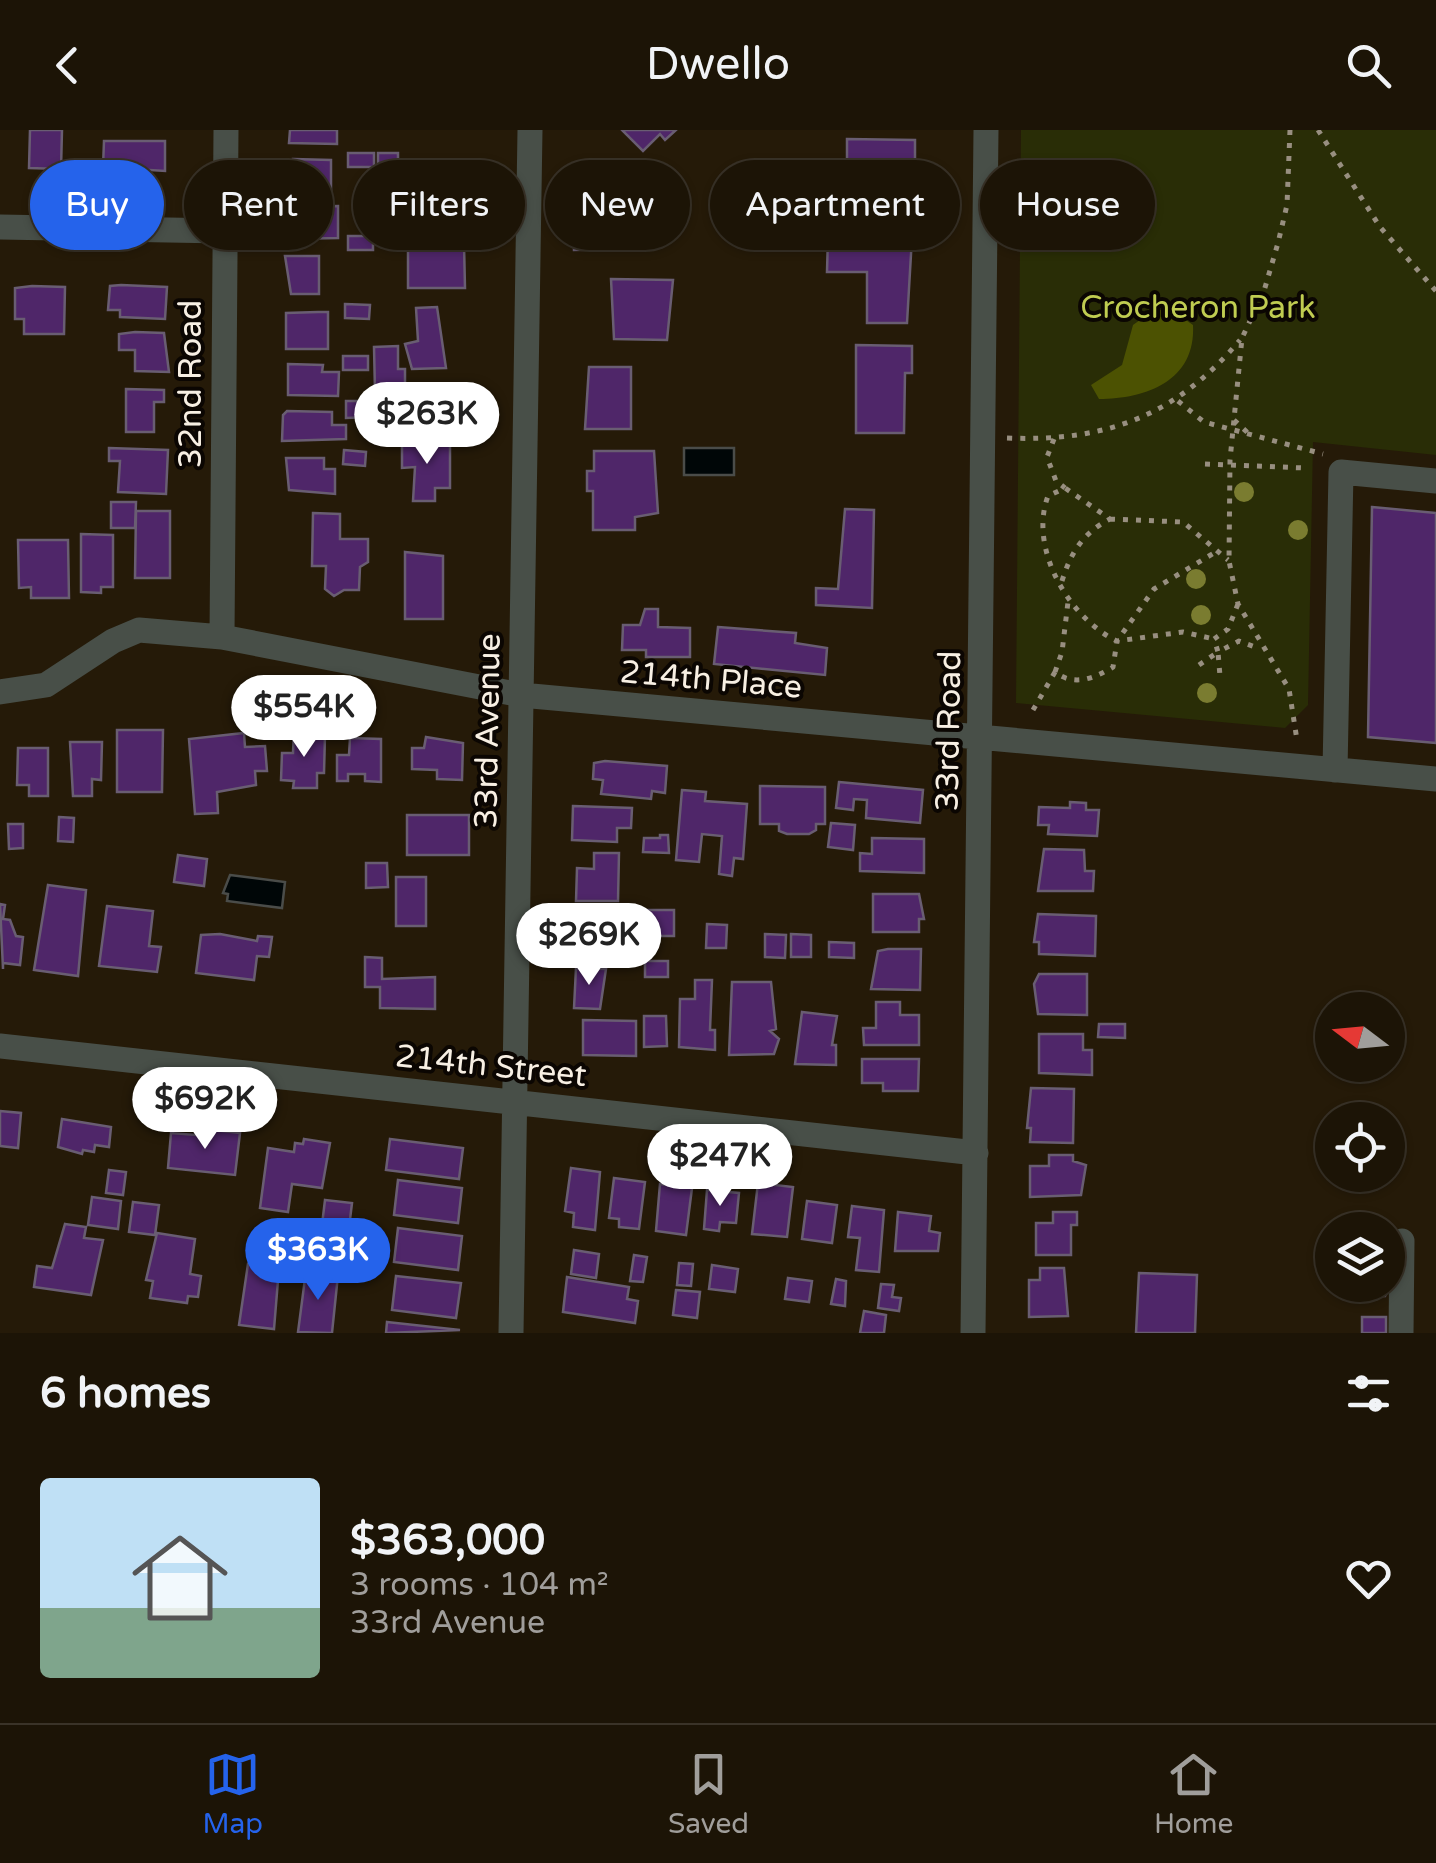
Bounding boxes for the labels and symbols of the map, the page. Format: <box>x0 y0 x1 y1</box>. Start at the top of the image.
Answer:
park label: Crocheron Park <box>1080 289 1316 327</box>
street label: 32nd Road <box>172 300 210 468</box>
pin: $263K <box>357 382 497 467</box>
street label: 33rd Avenue <box>467 633 509 829</box>
street label: 33rd Road <box>929 650 969 812</box>
street label: 214th Place <box>618 653 804 707</box>
pin: $554K <box>234 675 374 760</box>
pin: $269K <box>519 903 659 988</box>
north arrow <box>1315 992 1405 1082</box>
street label: 214th Street <box>394 1037 588 1095</box>
pin: $692K <box>135 1067 275 1152</box>
pin: $247K <box>650 1124 790 1209</box>
pin: $363K <box>248 1218 388 1303</box>

